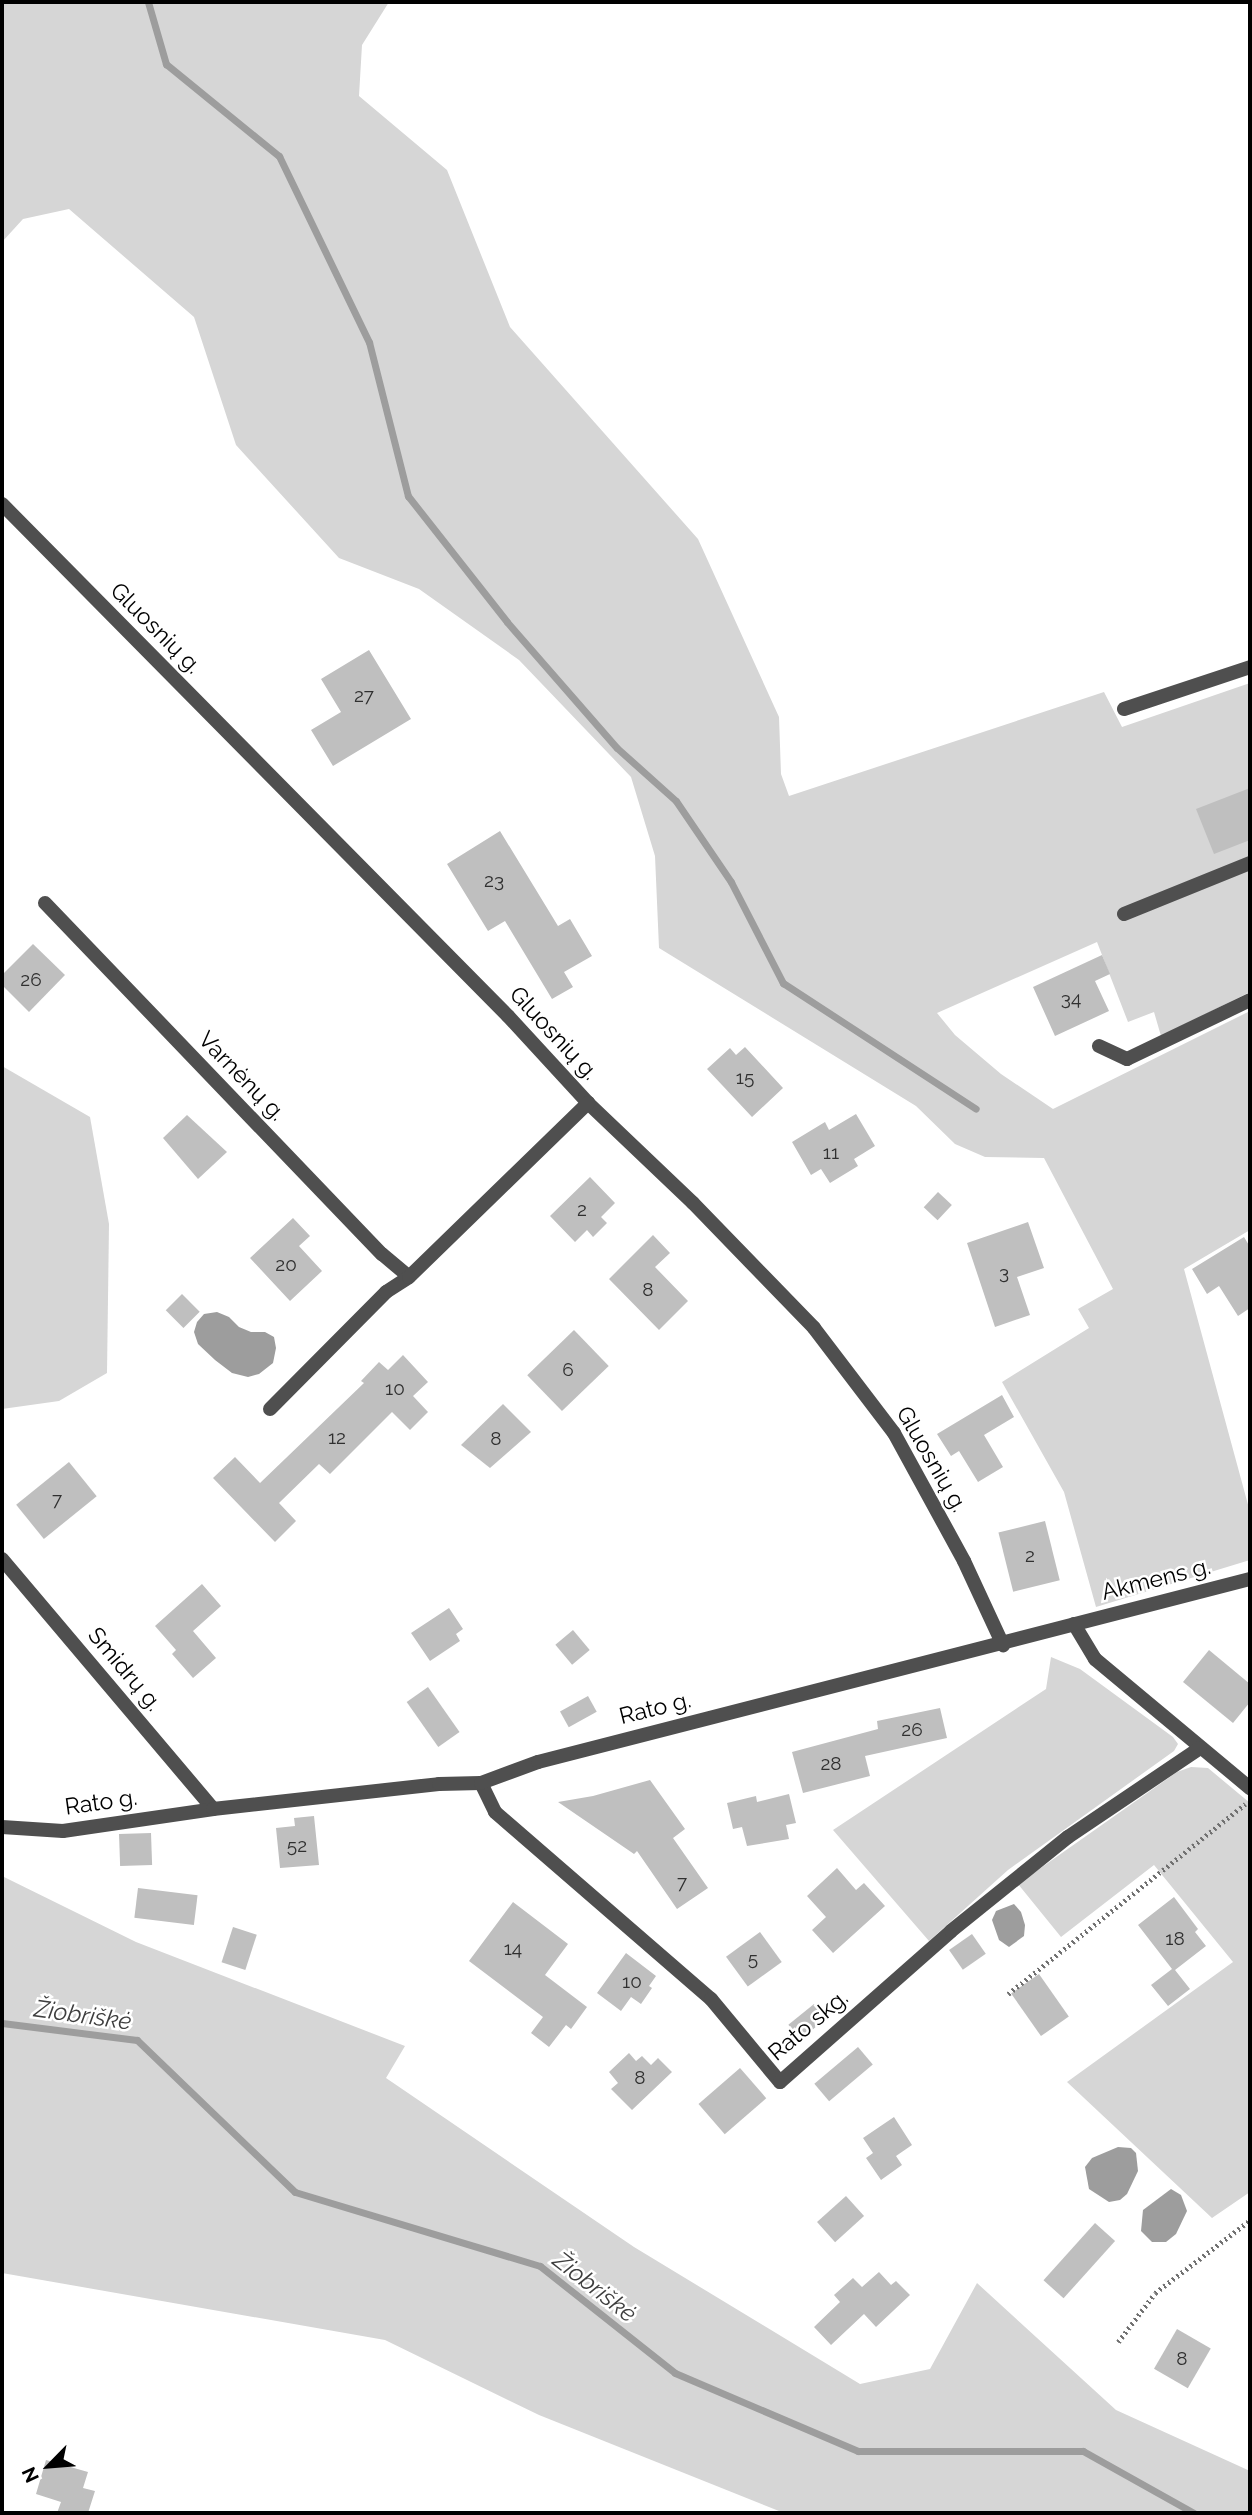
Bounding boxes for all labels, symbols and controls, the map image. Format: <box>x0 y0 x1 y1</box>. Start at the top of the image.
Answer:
street label: Gluosnių g. <box>105 577 207 679</box>
house number: 27 <box>354 685 374 707</box>
house number: 23 <box>484 870 504 892</box>
house number: 26 <box>20 969 42 991</box>
street label: Gluosnių g. <box>504 981 604 1085</box>
house number: 34 <box>1061 988 1081 1010</box>
street label: Varnėnų g. <box>193 1026 291 1126</box>
house number: 15 <box>736 1067 754 1089</box>
house number: 11 <box>823 1142 839 1164</box>
house number: 2 <box>577 1199 587 1221</box>
house number: 20 <box>275 1254 297 1276</box>
house number: 3 <box>999 1262 1009 1284</box>
house number: 8 <box>642 1279 654 1301</box>
house number: 6 <box>562 1359 574 1381</box>
house number: 10 <box>385 1378 405 1400</box>
street label: Gluosnių g. <box>891 1401 973 1517</box>
house number: 12 <box>328 1427 346 1449</box>
house number: 8 <box>490 1428 502 1450</box>
house number: 7 <box>52 1489 62 1511</box>
house number: 2 <box>1025 1545 1035 1567</box>
street label: Akmens g. <box>1099 1552 1213 1606</box>
street label: Smidrų g. <box>82 1622 168 1716</box>
street label: Rato g. <box>616 1686 694 1730</box>
house number: 26 <box>901 1719 923 1741</box>
house number: 28 <box>820 1753 842 1775</box>
street label: Rato g. <box>63 1783 139 1821</box>
house number: 52 <box>287 1835 307 1857</box>
house number: 7 <box>677 1872 687 1894</box>
house number: 18 <box>1165 1928 1185 1950</box>
house number: 14 <box>504 1938 522 1960</box>
house number: 5 <box>748 1948 758 1970</box>
house number: 10 <box>622 1971 642 1993</box>
street label: Rato skg. <box>763 1984 853 2066</box>
water label: Žiobriškė <box>33 1994 133 2036</box>
house number: 8 <box>634 2067 646 2089</box>
water label: Žiobriškė <box>548 2246 642 2328</box>
house number: 8 <box>1176 2348 1188 2370</box>
north arrow <box>14 2431 84 2501</box>
text: N <box>17 2464 43 2486</box>

